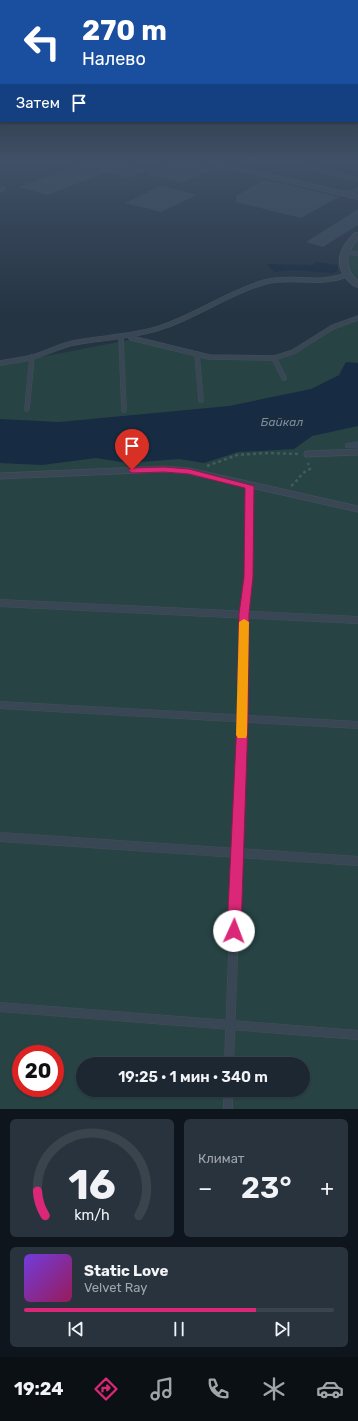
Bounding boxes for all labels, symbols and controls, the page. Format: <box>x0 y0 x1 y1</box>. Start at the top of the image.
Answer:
text: 270 m <box>82 14 167 47</box>
icon: left <box>16 16 68 68</box>
text: Налево <box>82 48 146 70</box>
icon: arrive <box>68 92 90 114</box>
text: Затем <box>16 94 60 112</box>
water label: Байкал <box>261 415 303 429</box>
pin <box>115 429 149 470</box>
icon: arrive <box>121 435 143 457</box>
position arrow <box>213 910 255 952</box>
speed limit sign: 20 <box>12 1045 64 1097</box>
text: 19:25 · 1 мин · 340 m <box>118 1068 268 1086</box>
text: Климат <box>198 1151 244 1166</box>
text: 16 <box>68 1160 116 1209</box>
text: 23° <box>241 1170 292 1206</box>
text: − <box>198 1175 212 1202</box>
text: + <box>320 1175 334 1202</box>
text: km/h <box>74 1207 110 1224</box>
text: Static Love <box>84 1262 168 1280</box>
text: Velvet Ray <box>84 1280 147 1295</box>
icon: previous <box>65 1318 87 1340</box>
icon: pause <box>168 1318 190 1340</box>
icon: next <box>271 1318 293 1340</box>
icon: directions <box>92 1375 120 1403</box>
icon: music <box>148 1375 176 1403</box>
icon: phone <box>204 1375 232 1403</box>
icon: climate <box>260 1375 288 1403</box>
icon: car <box>316 1375 344 1403</box>
text: 19:24 <box>14 1378 64 1400</box>

